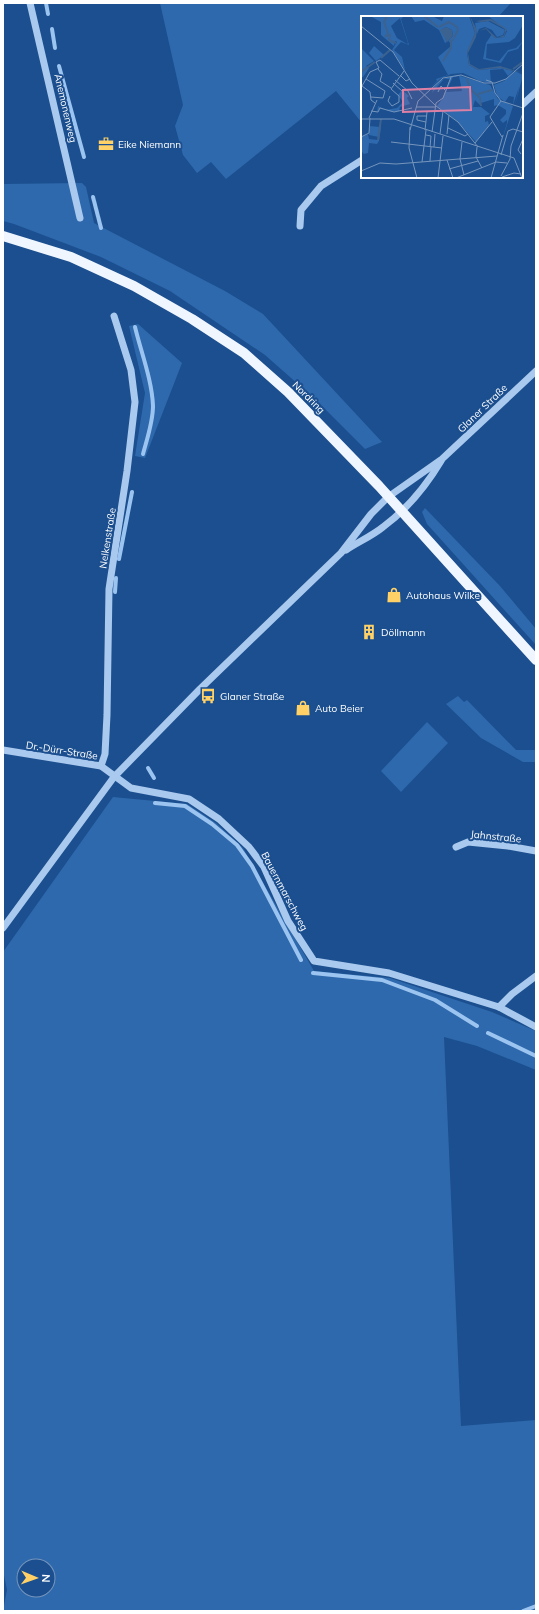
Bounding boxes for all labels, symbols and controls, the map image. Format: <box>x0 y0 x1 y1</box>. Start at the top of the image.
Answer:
inset map <box>361 16 523 178</box>
street label: Anemonenweg <box>51 72 80 144</box>
office icon: Eike Niemann <box>97 135 115 153</box>
place label: Eike Niemann <box>118 138 181 151</box>
street label: Nordring <box>290 378 328 416</box>
street label: Glaner Straße <box>455 381 510 435</box>
street label: Nelkenstraße <box>96 507 119 569</box>
shop icon: Autohaus Wilke <box>385 586 403 604</box>
place label: Autohaus Wilke <box>406 589 480 602</box>
building icon: Döllmann <box>360 623 378 641</box>
place label: Döllmann <box>381 626 426 639</box>
bus stop icon: Glaner Straße <box>199 687 217 705</box>
place label: Glaner Straße <box>220 690 284 703</box>
shop icon: Auto Beier <box>294 699 312 717</box>
place label: Auto Beier <box>315 702 364 715</box>
street label: Dr.-Dürr-Straße <box>25 738 99 763</box>
street label: Jahnstraße <box>470 827 522 846</box>
street label: Bauernmarschweg <box>258 849 311 933</box>
north arrow <box>16 1558 56 1598</box>
text: N <box>39 1574 53 1583</box>

